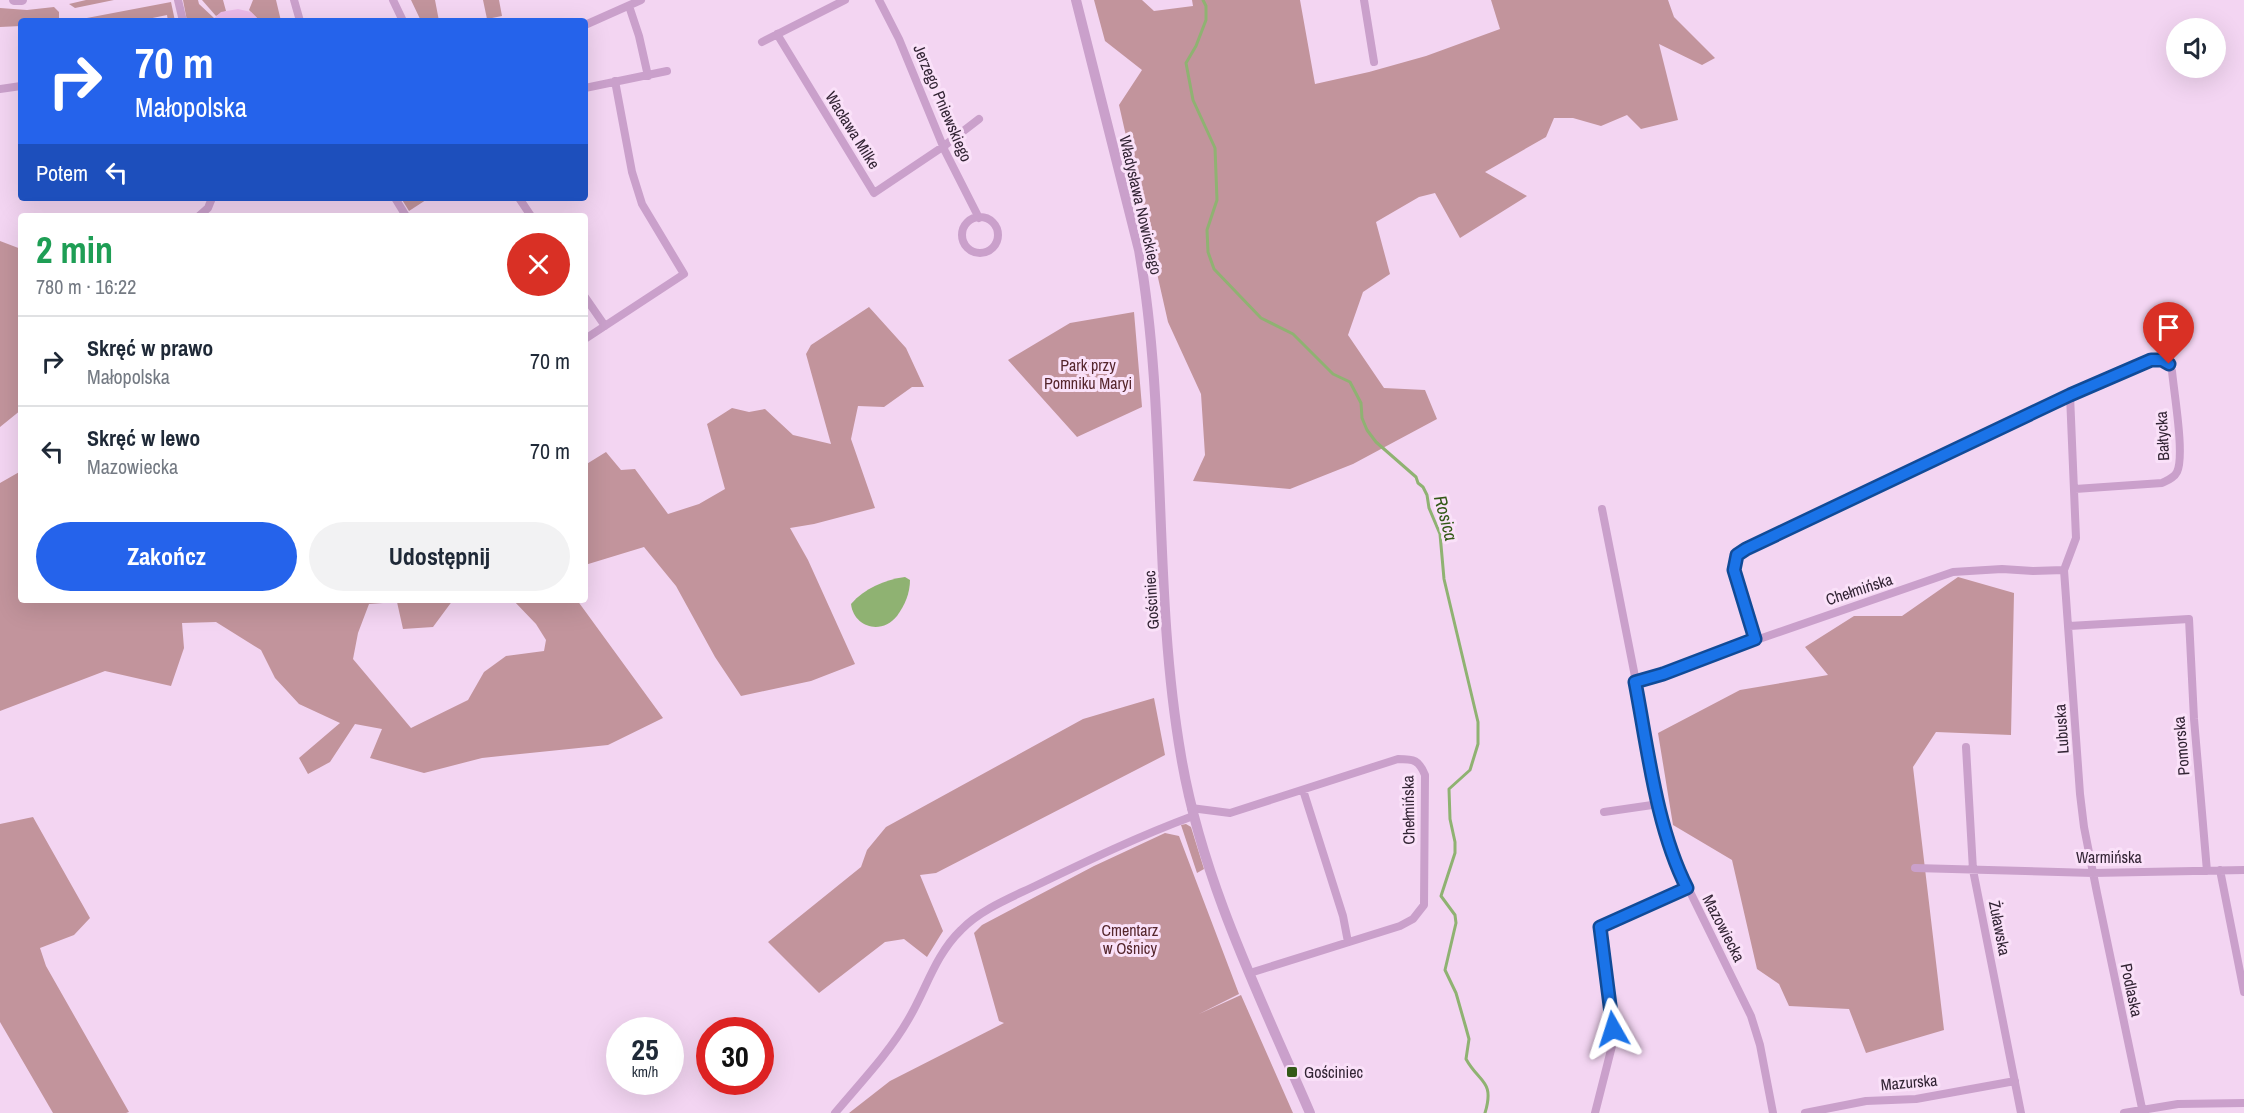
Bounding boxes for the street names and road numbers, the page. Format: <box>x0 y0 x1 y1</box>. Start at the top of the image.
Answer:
street label: Jerzego Pniewskiego <box>908 41 978 165</box>
street label: Wacława Milke <box>820 87 886 173</box>
street label: Władysława Nowickiego <box>1114 133 1168 277</box>
street label: Bałtycka <box>2150 410 2174 461</box>
street label: Chełmińska <box>1823 568 1896 610</box>
street label: Gościniec <box>1138 569 1164 630</box>
street label: Lubuska <box>2048 703 2074 755</box>
street label: Pomorska <box>2167 715 2195 776</box>
street label: Chełmińska <box>1396 774 1420 845</box>
street label: Warmińska <box>2076 846 2143 868</box>
street label: Mazowiecka <box>1698 891 1751 966</box>
street label: Żuławska <box>1984 899 2016 958</box>
street label: Podlaska <box>2116 961 2149 1019</box>
street label: Mazurska <box>1880 1069 1939 1095</box>

